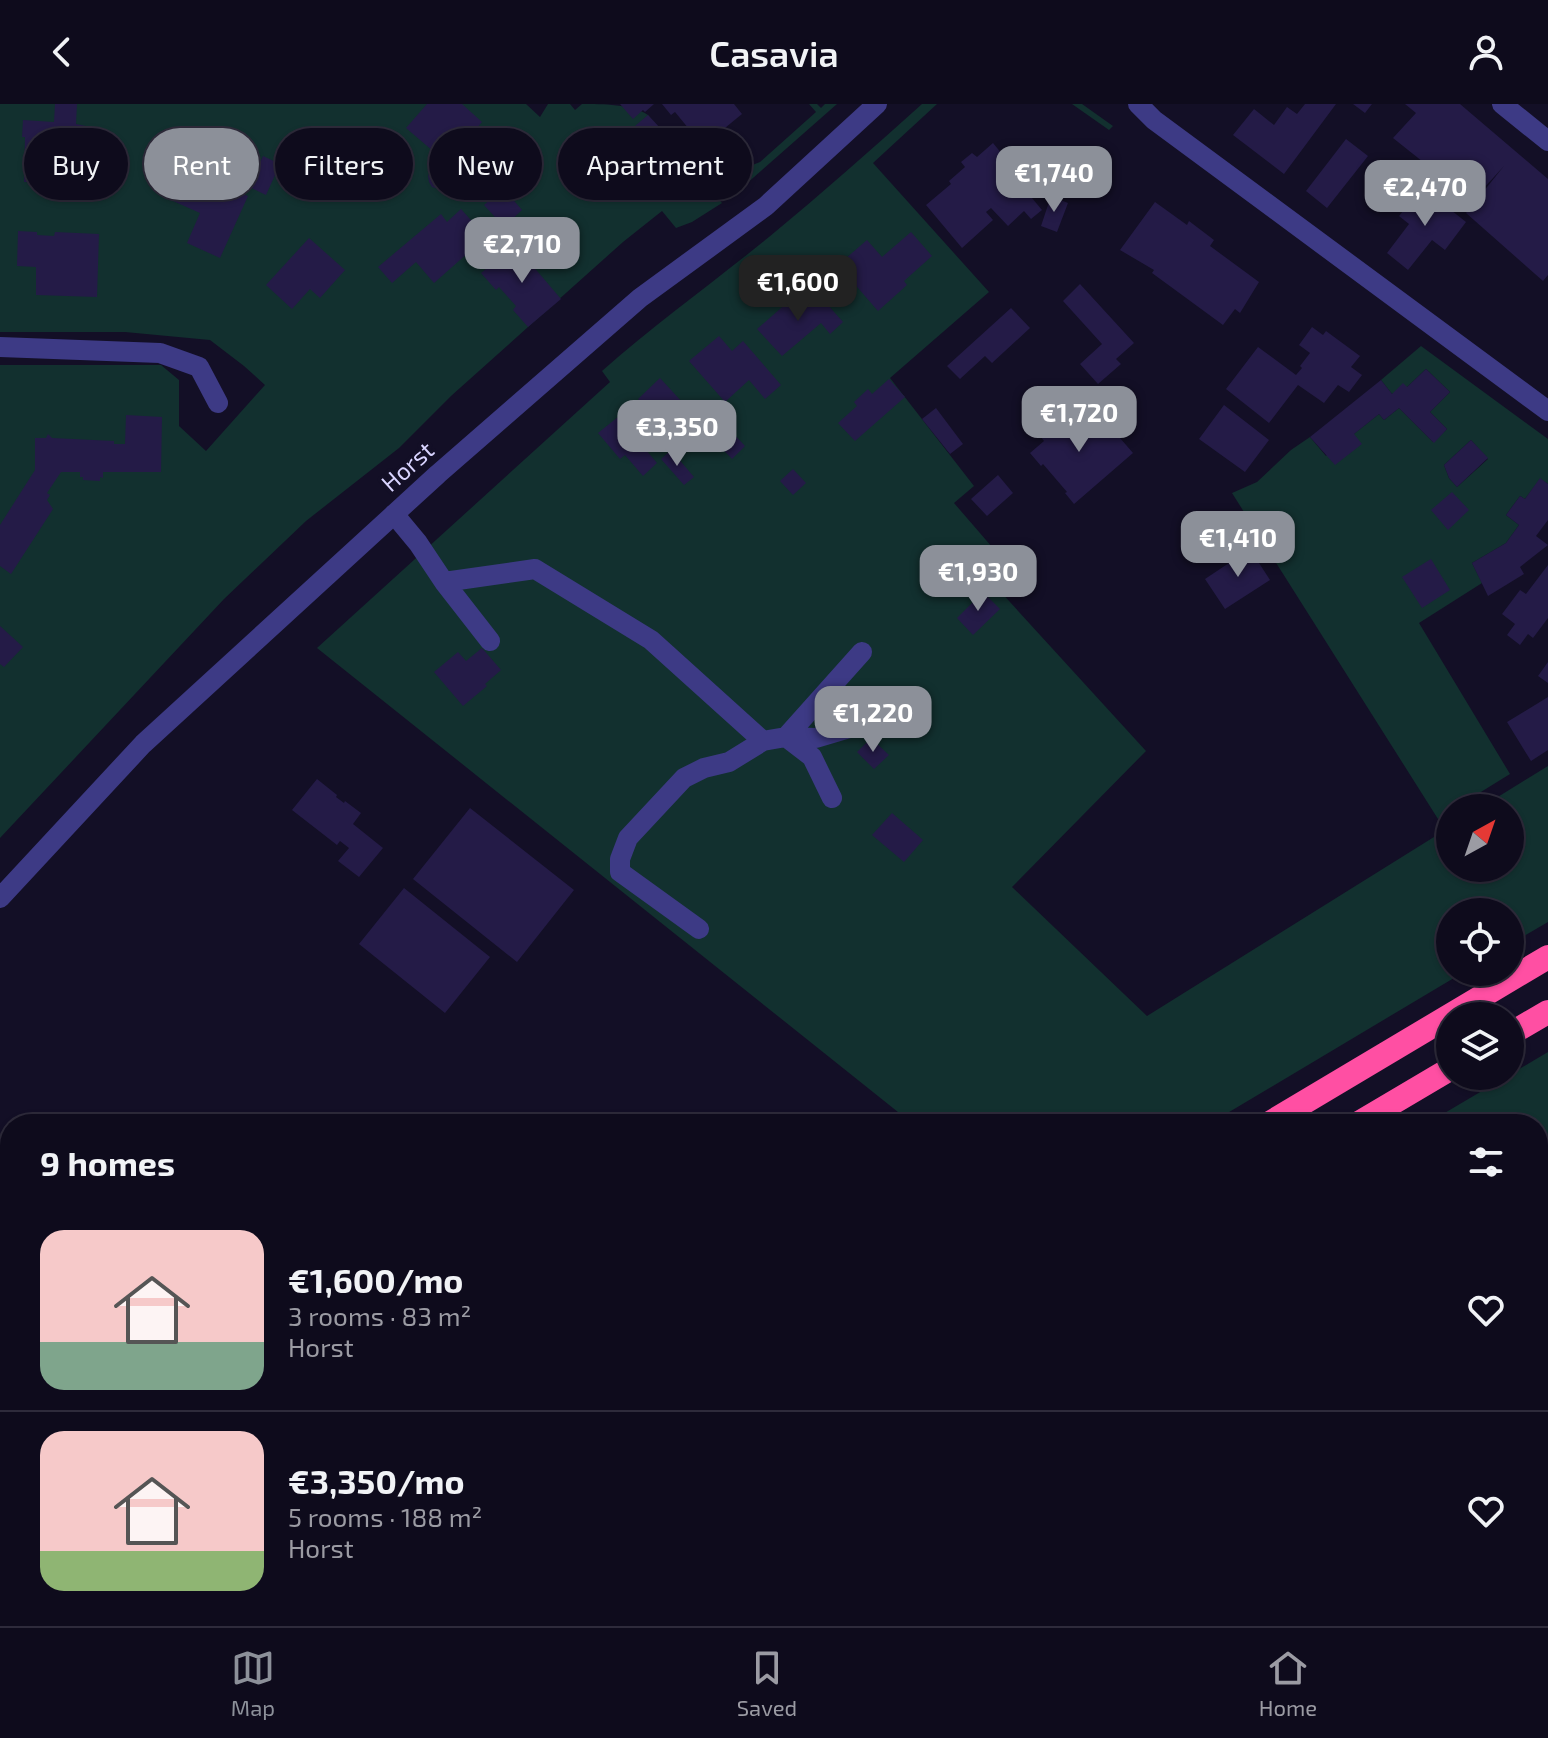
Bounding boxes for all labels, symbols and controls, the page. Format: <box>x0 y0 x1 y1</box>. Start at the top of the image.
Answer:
icon: back <box>40 30 84 74</box>
icon: person <box>1464 30 1508 74</box>
text: Casavia <box>709 31 839 74</box>
chip: Buy <box>24 128 128 200</box>
chip: Rent <box>144 128 259 200</box>
chip: Filters <box>275 128 413 200</box>
chip: New <box>429 128 542 200</box>
chip: Apartment <box>558 128 752 200</box>
pin: €1,740 <box>989 146 1119 214</box>
text: €1,740 <box>1014 156 1094 187</box>
pin: €2,470 <box>1360 160 1490 228</box>
text: €2,470 <box>1383 170 1467 201</box>
pin: €2,710 <box>457 217 587 285</box>
text: €2,710 <box>483 227 561 258</box>
pin: €1,600 <box>733 255 863 323</box>
text: €1,600 <box>757 265 839 296</box>
pin: €1,720 <box>1014 386 1144 454</box>
text: €1,720 <box>1040 396 1118 427</box>
pin: €3,350 <box>612 400 742 468</box>
text: €3,350 <box>635 410 719 441</box>
street label: Horst <box>375 435 439 497</box>
pin: €1,410 <box>1173 511 1303 579</box>
text: €1,410 <box>1199 521 1277 552</box>
pin: €1,930 <box>913 545 1043 613</box>
text: €1,930 <box>938 555 1018 586</box>
pin: €1,220 <box>808 686 938 754</box>
text: €1,220 <box>833 696 913 727</box>
north arrow <box>1436 794 1524 882</box>
map controls <box>1436 794 1524 1090</box>
button: locate <box>1436 898 1524 986</box>
button: layers <box>1436 1002 1524 1090</box>
icon: filters <box>1464 1140 1508 1184</box>
text: 9 homes <box>40 1142 175 1183</box>
text: €1,600/mo <box>288 1259 463 1300</box>
icon: home <box>104 1262 200 1358</box>
icon: heart <box>1464 1288 1508 1332</box>
text: 3 rooms · 83 m² <box>288 1300 471 1331</box>
text: Horst <box>288 1331 354 1362</box>
text: €3,350/mo <box>288 1460 465 1501</box>
icon: home <box>104 1463 200 1559</box>
icon: heart <box>1464 1489 1508 1533</box>
text: 5 rooms · 188 m² <box>288 1501 482 1532</box>
text: Horst <box>288 1532 354 1563</box>
tab: Map <box>231 1646 275 1720</box>
tab: Saved <box>737 1646 797 1720</box>
tab: Home <box>1259 1646 1317 1720</box>

